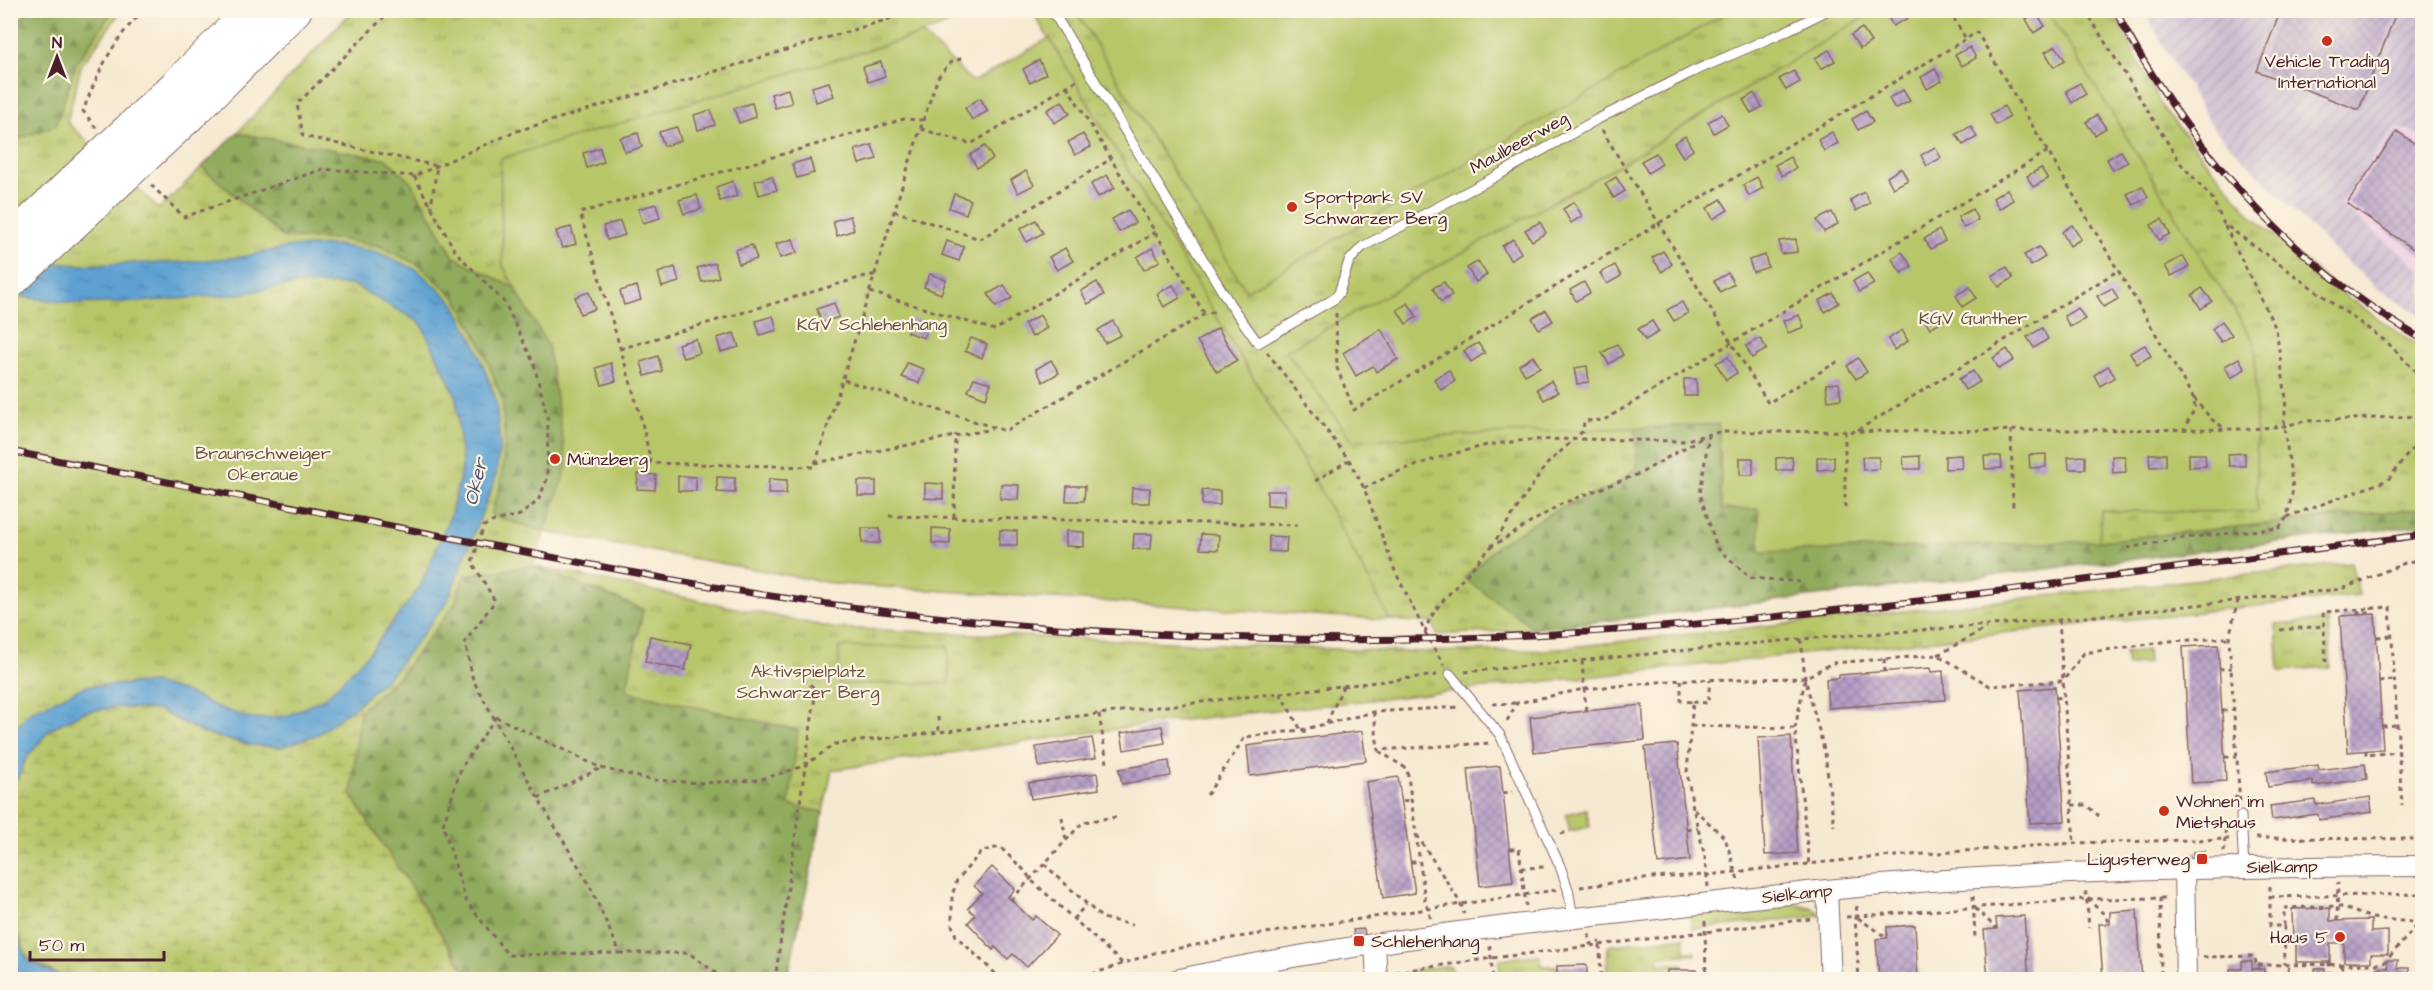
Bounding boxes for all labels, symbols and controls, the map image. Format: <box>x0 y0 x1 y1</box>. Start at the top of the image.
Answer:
north arrow <box>27 27 87 87</box>
text: N <box>52 32 62 54</box>
marker: Vehicle Trading International <box>2320 34 2334 48</box>
place label: Vehicle Trading International <box>2265 49 2389 95</box>
street label: Maulbeerweg <box>1465 106 1573 181</box>
place label: Sportpark SV Schwarzer Berg <box>1304 185 1447 232</box>
marker: Sportpark SV Schwarzer Berg <box>1285 200 1299 214</box>
park label: KGV Gunther <box>1919 306 2027 331</box>
park label: KGV Schlehenhang <box>797 312 947 338</box>
park label: Braunschweiger Okeraue <box>195 441 331 487</box>
place label: Münzberg <box>567 447 648 473</box>
marker: Münzberg <box>548 452 562 466</box>
water label: Oker <box>457 454 495 508</box>
park label: Aktivspielplatz Schwarzer Berg <box>736 659 880 706</box>
place label: Wohnen im Mietshaus <box>2176 789 2264 835</box>
marker: Wohnen im Mietshaus <box>2157 804 2171 818</box>
place label: Ligusterweg <box>2087 847 2190 873</box>
marker: Ligusterweg <box>2195 852 2209 866</box>
street label: Sielkamp <box>2246 854 2318 880</box>
street label: Sielkamp <box>1760 878 1834 910</box>
scale bar <box>30 924 164 962</box>
place label: Haus 5 <box>2270 925 2328 950</box>
place label: Schlehenhang <box>1371 929 1479 955</box>
marker: Haus 5 <box>2333 930 2347 944</box>
text: 50 m <box>39 933 84 958</box>
marker: Schlehenhang <box>1352 934 1366 948</box>

